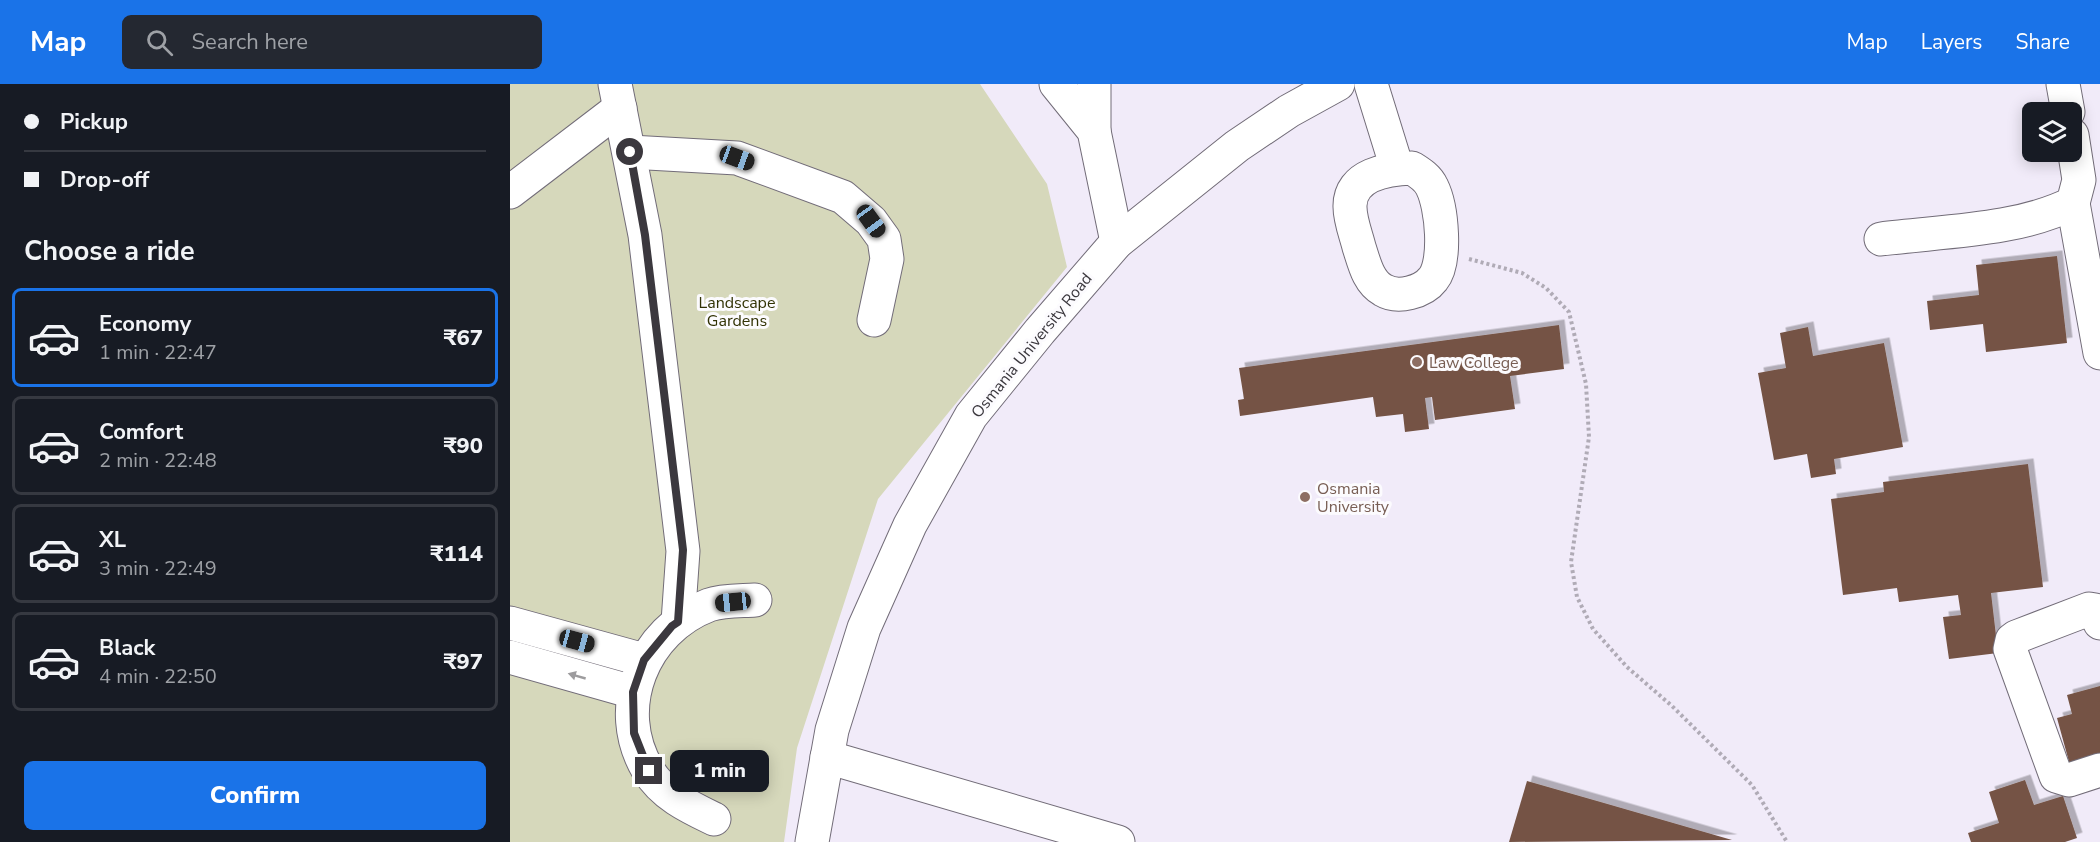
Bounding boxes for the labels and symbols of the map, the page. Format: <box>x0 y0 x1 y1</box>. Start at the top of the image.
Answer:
route start <box>616 138 643 165</box>
car <box>717 143 757 173</box>
car <box>853 201 889 241</box>
street label: Osmania University Road <box>966 268 1097 423</box>
park label: Landscape Gardens <box>699 292 775 332</box>
place label: Law College <box>1429 352 1519 374</box>
marker: Law College <box>1410 355 1424 369</box>
place label: Osmania University <box>1317 478 1390 518</box>
marker: Osmania University <box>1298 490 1312 504</box>
car <box>714 591 752 613</box>
car <box>557 628 597 654</box>
one-way arrow <box>568 671 586 680</box>
callout: 1 min <box>670 750 769 792</box>
route end <box>635 757 662 784</box>

